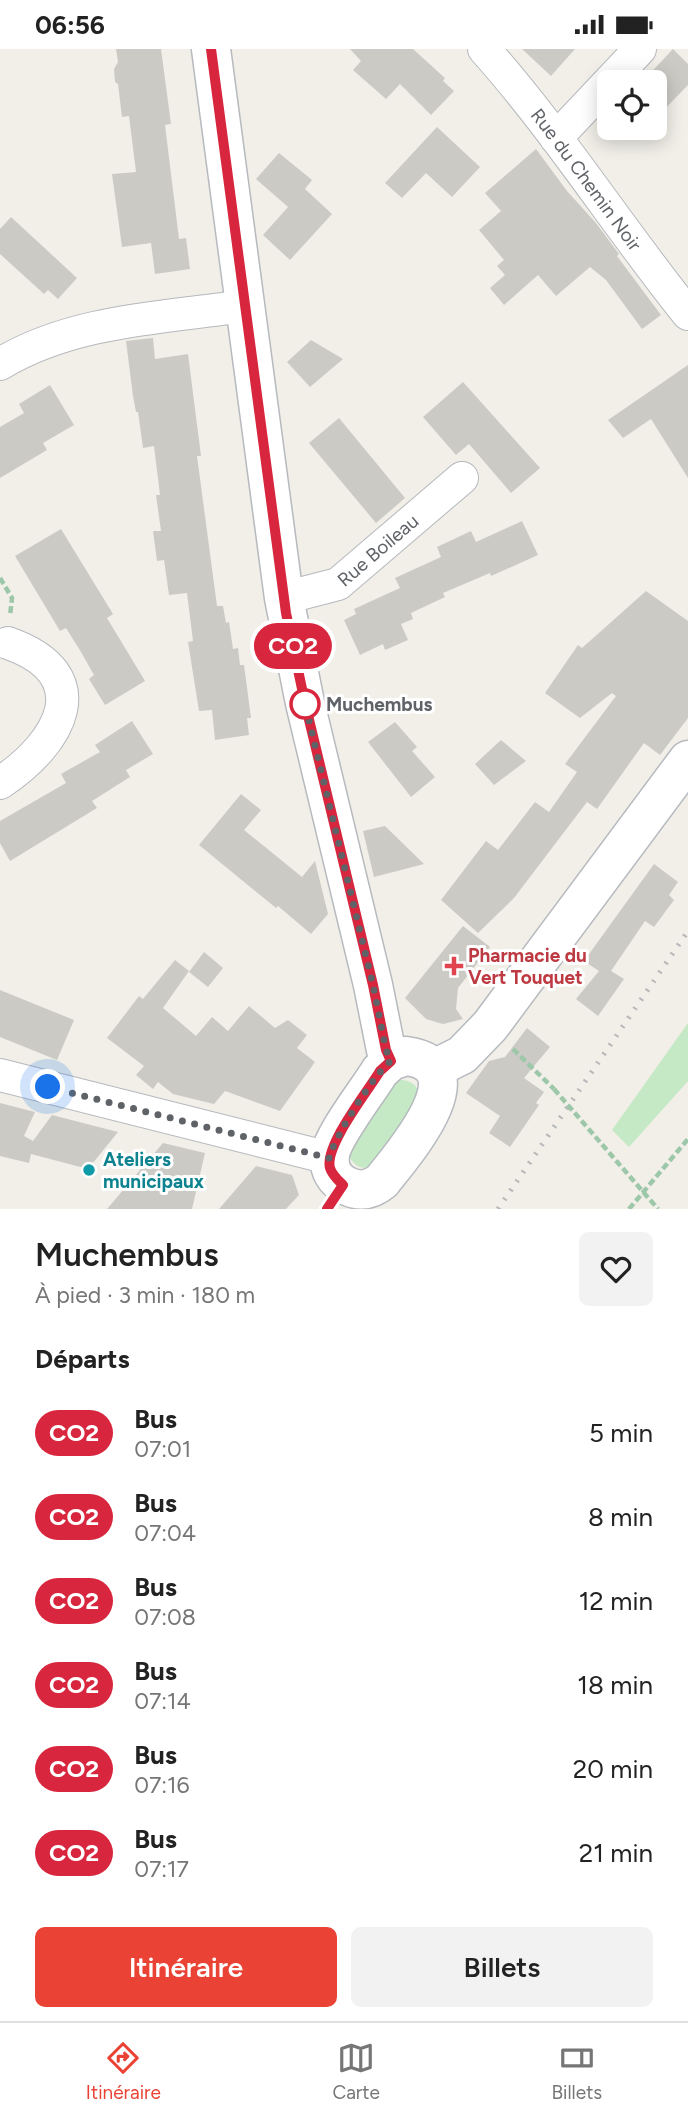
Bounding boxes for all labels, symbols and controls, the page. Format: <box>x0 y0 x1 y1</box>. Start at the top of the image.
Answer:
text: 06:56 <box>35 9 105 41</box>
map controls <box>597 70 667 140</box>
button: locate <box>597 70 667 140</box>
street label: Rue du Chemin Noir <box>526 104 647 256</box>
street label: Rue Boileau <box>332 509 423 591</box>
line badge: CO2 <box>253 623 333 669</box>
text: CO2 <box>268 631 318 660</box>
marker: Muchembus <box>290 689 320 719</box>
place label: Muchembus <box>326 693 432 716</box>
place label: Pharmacie du Vert Touquet <box>468 944 587 989</box>
marker: Pharmacie du Vert Touquet <box>446 958 462 974</box>
your location <box>30 1069 65 1104</box>
place label: Ateliers municipaux <box>103 1148 204 1193</box>
marker: Ateliers municipaux <box>81 1162 97 1178</box>
button: heart <box>579 1232 653 1306</box>
text: Muchembus <box>35 1235 219 1274</box>
text: À pied · 3 min · 180 m <box>35 1281 255 1309</box>
text: Départs <box>35 1343 130 1375</box>
text: Bus <box>134 1403 177 1435</box>
text: 5 min <box>589 1417 653 1449</box>
text: CO2 <box>49 1418 99 1447</box>
text: 07:01 <box>134 1435 191 1463</box>
text: Bus <box>134 1487 177 1519</box>
text: 8 min <box>588 1501 653 1533</box>
text: CO2 <box>49 1502 99 1531</box>
text: 07:04 <box>134 1519 196 1547</box>
text: Bus <box>134 1571 177 1603</box>
text: 12 min <box>579 1585 653 1617</box>
text: CO2 <box>49 1586 99 1615</box>
text: 07:08 <box>134 1603 196 1631</box>
text: Bus <box>134 1655 177 1687</box>
text: 18 min <box>577 1669 653 1701</box>
text: CO2 <box>49 1670 99 1699</box>
text: 07:14 <box>134 1687 191 1715</box>
text: Bus <box>134 1739 177 1771</box>
text: 20 min <box>573 1753 653 1785</box>
text: CO2 <box>49 1754 99 1783</box>
text: 07:16 <box>134 1771 190 1799</box>
text: Bus <box>134 1823 177 1855</box>
text: 21 min <box>579 1837 653 1869</box>
text: CO2 <box>49 1838 99 1867</box>
text: 07:17 <box>134 1855 189 1883</box>
button: Itinéraire <box>35 1927 337 2007</box>
button: Billets <box>351 1927 653 2007</box>
tab: Itinéraire <box>86 2039 161 2104</box>
tab: Carte <box>332 2039 380 2104</box>
tab: Billets <box>551 2039 602 2104</box>

